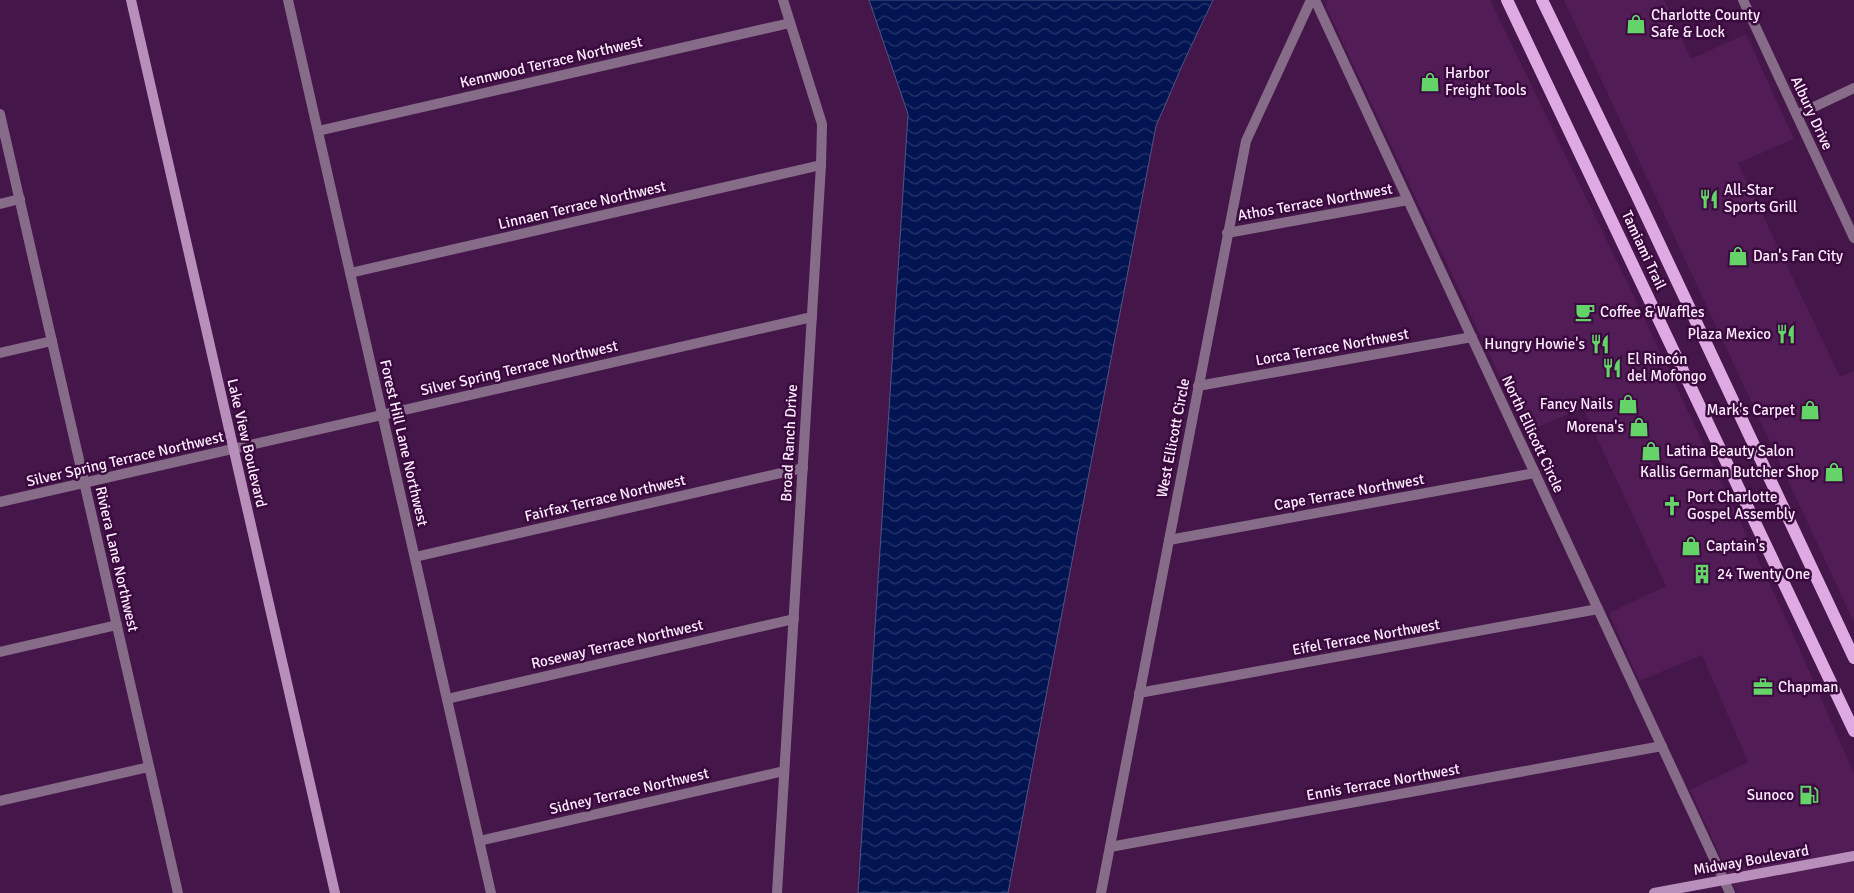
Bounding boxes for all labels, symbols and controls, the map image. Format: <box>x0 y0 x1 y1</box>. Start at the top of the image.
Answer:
place label: Charlotte County Safe & Lock <box>1651 6 1760 41</box>
shop icon: Charlotte County Safe & Lock <box>1625 13 1647 35</box>
street label: Kennwood Terrace Northwest <box>458 32 644 92</box>
place label: Harbor Freight Tools <box>1445 64 1527 99</box>
shop icon: Harbor Freight Tools <box>1419 71 1441 93</box>
street label: Albury Drive <box>1787 73 1837 153</box>
street label: Linnaen Terrace Northwest <box>496 177 668 233</box>
street label: Athos Terrace Northwest <box>1236 180 1394 224</box>
place label: All-Star Sports Grill <box>1724 181 1797 216</box>
restaurant icon: All-Star Sports Grill <box>1698 188 1720 210</box>
street label: Tamiami Trail <box>1618 208 1670 292</box>
shop icon: Dan's Fan City <box>1727 245 1749 267</box>
place label: Dan's Fan City <box>1753 247 1843 265</box>
cafe icon: Coffee & Waffles <box>1574 301 1596 323</box>
place label: Coffee & Waffles <box>1600 303 1705 321</box>
restaurant icon: Plaza Mexico <box>1775 323 1797 345</box>
street label: Lorca Terrace Northwest <box>1254 325 1410 369</box>
place label: Plaza Mexico <box>1687 325 1771 343</box>
restaurant icon: Hungry Howie's <box>1589 333 1611 355</box>
place label: Hungry Howie's <box>1484 335 1585 353</box>
street label: Silver Spring Terrace Northwest <box>419 337 619 399</box>
place label: El Rincón del Mofongo <box>1627 350 1707 385</box>
restaurant icon: El Rincón del Mofongo <box>1601 357 1623 379</box>
street label: Forest Hill Lane Northwest <box>376 358 432 528</box>
street label: North Ellicott Circle <box>1498 373 1568 495</box>
street label: Lake View Boulevard <box>223 377 271 509</box>
street label: West Ellicott Circle <box>1153 377 1193 499</box>
street label: Broad Ranch Drive <box>777 384 801 502</box>
shop icon: Fancy Nails <box>1617 393 1639 415</box>
place label: Fancy Nails <box>1540 395 1613 413</box>
shop icon: Mark's Carpet <box>1799 399 1821 421</box>
place label: Mark's Carpet <box>1707 401 1795 419</box>
shop icon: Morena's <box>1628 416 1650 438</box>
place label: Morena's <box>1566 418 1624 436</box>
street label: Silver Spring Terrace Northwest <box>25 428 225 490</box>
shop icon: Latina Beauty Salon <box>1640 440 1662 462</box>
place label: Latina Beauty Salon <box>1666 442 1794 460</box>
shop icon: Kallis German Butcher Shop <box>1823 461 1845 483</box>
place label: Kallis German Butcher Shop <box>1640 463 1819 481</box>
street label: Cape Terrace Northwest <box>1272 470 1426 514</box>
street label: Fairfax Terrace Northwest <box>523 471 687 525</box>
street label: Riviera Lane Northwest <box>92 485 142 633</box>
place label: Port Charlotte Gospel Assembly <box>1687 488 1795 523</box>
church icon: Port Charlotte Gospel Assembly <box>1661 495 1683 517</box>
shop icon: Captain's <box>1680 535 1702 557</box>
place label: Captain's <box>1706 537 1766 555</box>
building icon: 24 Twenty One <box>1691 563 1713 585</box>
place label: 24 Twenty One <box>1717 565 1810 583</box>
street label: Roseway Terrace Northwest <box>529 615 705 673</box>
street label: Eifel Terrace Northwest <box>1291 615 1441 659</box>
office icon: Chapman <box>1752 676 1774 698</box>
place label: Chapman <box>1778 678 1839 696</box>
street label: Ennis Terrace Northwest <box>1305 760 1461 804</box>
street label: Sidney Terrace Northwest <box>548 764 710 818</box>
fuel station icon: Sunoco <box>1798 784 1820 806</box>
place label: Sunoco <box>1747 786 1794 804</box>
street label: Midway Boulevard <box>1692 841 1810 879</box>

